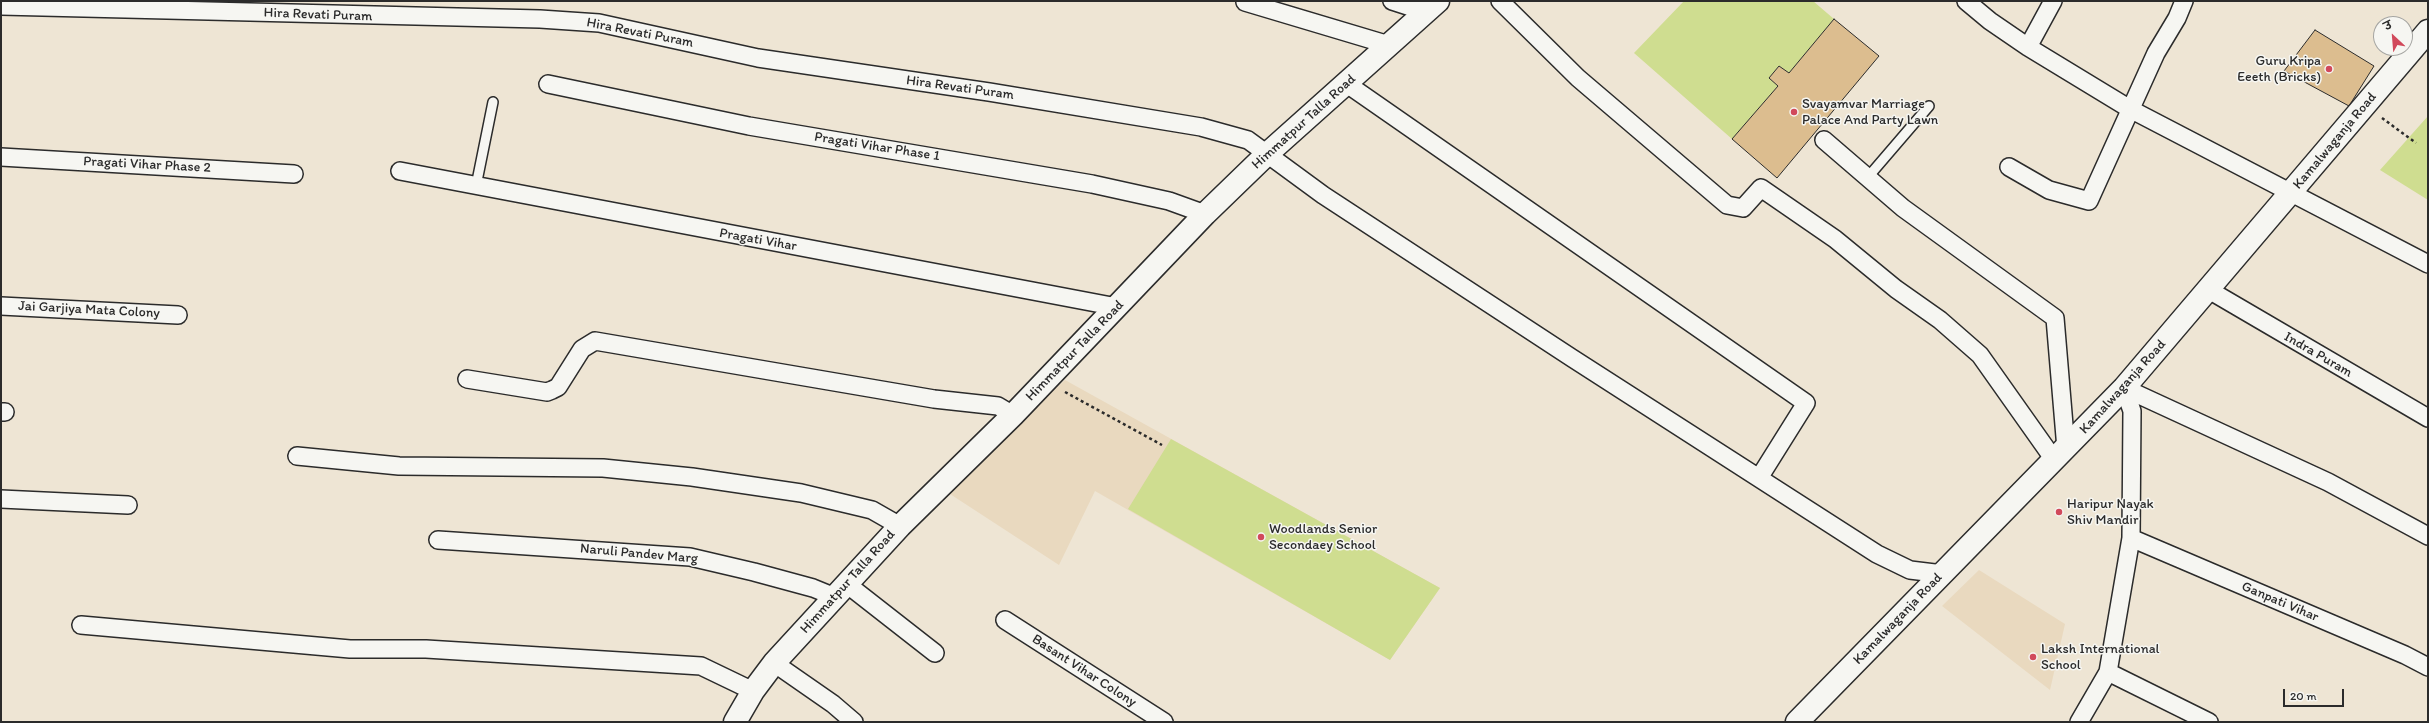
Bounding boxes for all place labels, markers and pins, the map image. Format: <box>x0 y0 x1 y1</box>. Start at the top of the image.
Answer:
place label: Guru Kripa Eeeth (Bricks) <box>2237 53 2321 86</box>
marker: Guru Kripa Eeeth (Bricks) <box>2324 64 2334 74</box>
place label: Svayamvar Marriage Palace And Party Lawn <box>1802 96 1938 128</box>
marker: Svayamvar Marriage Palace And Party Lawn <box>1789 107 1799 117</box>
place label: Haripur Nayak Shiv Mandir <box>2067 496 2154 528</box>
marker: Haripur Nayak Shiv Mandir <box>2054 507 2064 517</box>
place label: Woodlands Senior Secondaey School <box>1269 521 1377 554</box>
marker: Woodlands Senior Secondaey School <box>1256 532 1266 542</box>
place label: Laksh International School <box>2041 641 2160 674</box>
marker: Laksh International School <box>2028 652 2038 662</box>

